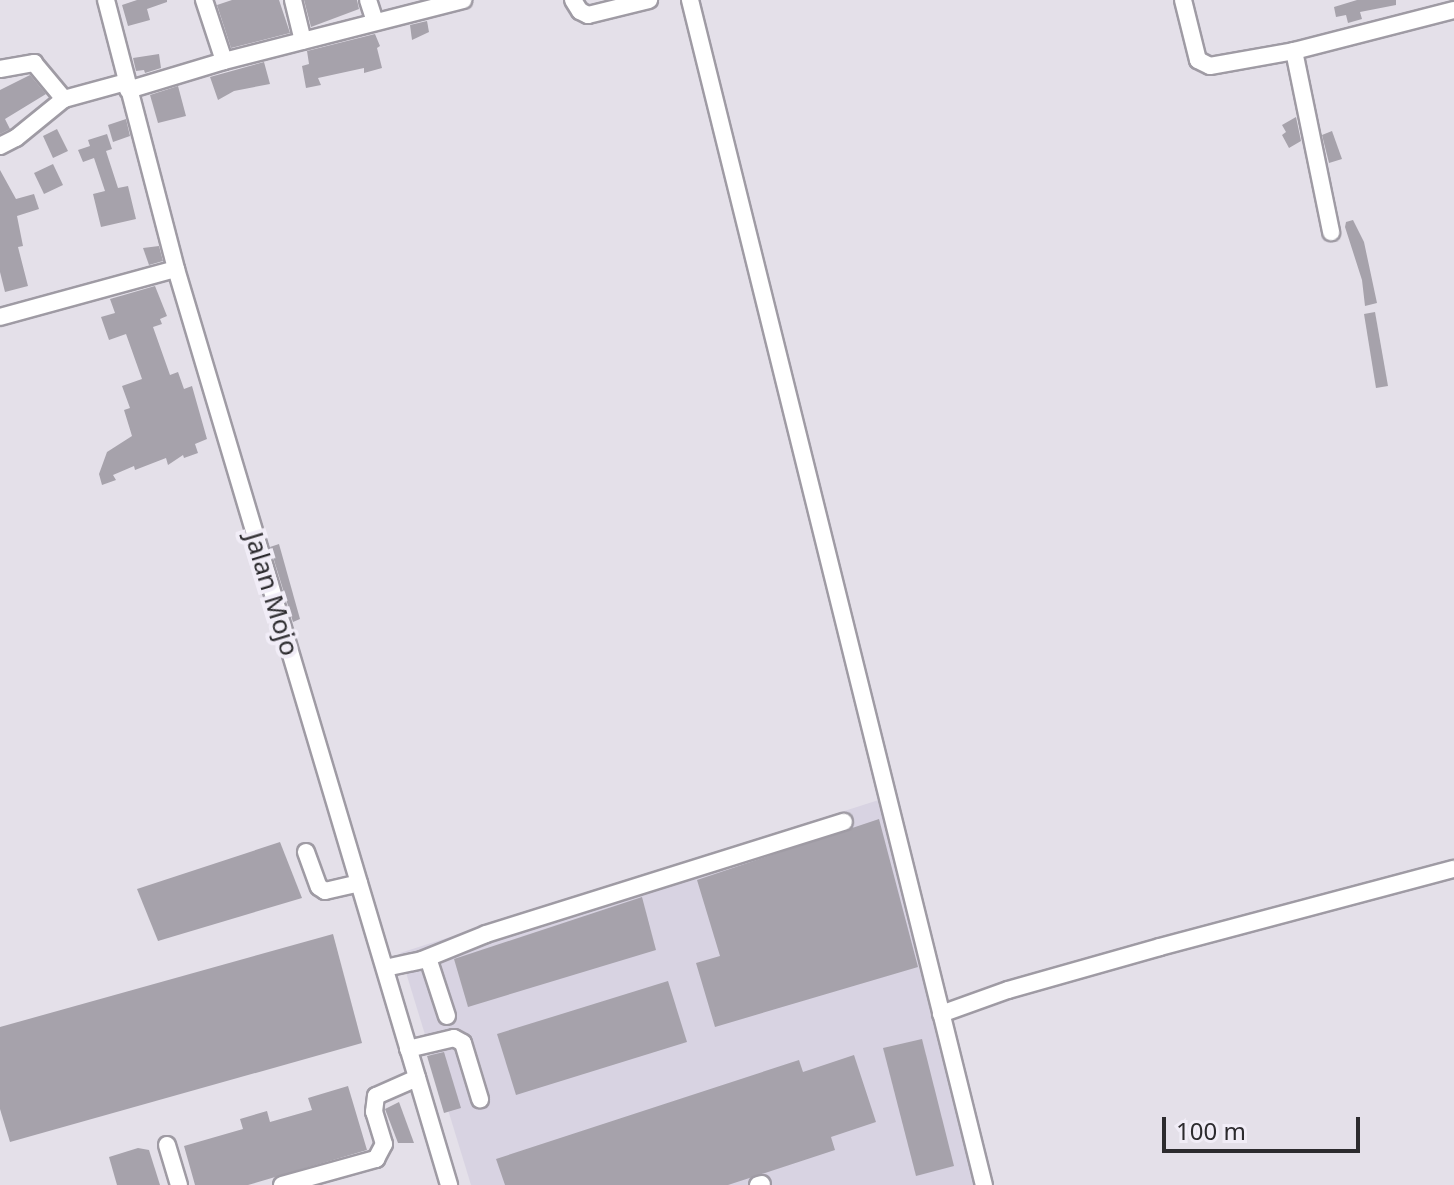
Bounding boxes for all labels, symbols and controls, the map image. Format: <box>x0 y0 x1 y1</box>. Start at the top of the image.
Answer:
street label: Jalan Mojo <box>238 528 306 660</box>
scale bar <box>1166 1101 1364 1151</box>
text: 100 m <box>1176 1114 1246 1147</box>

